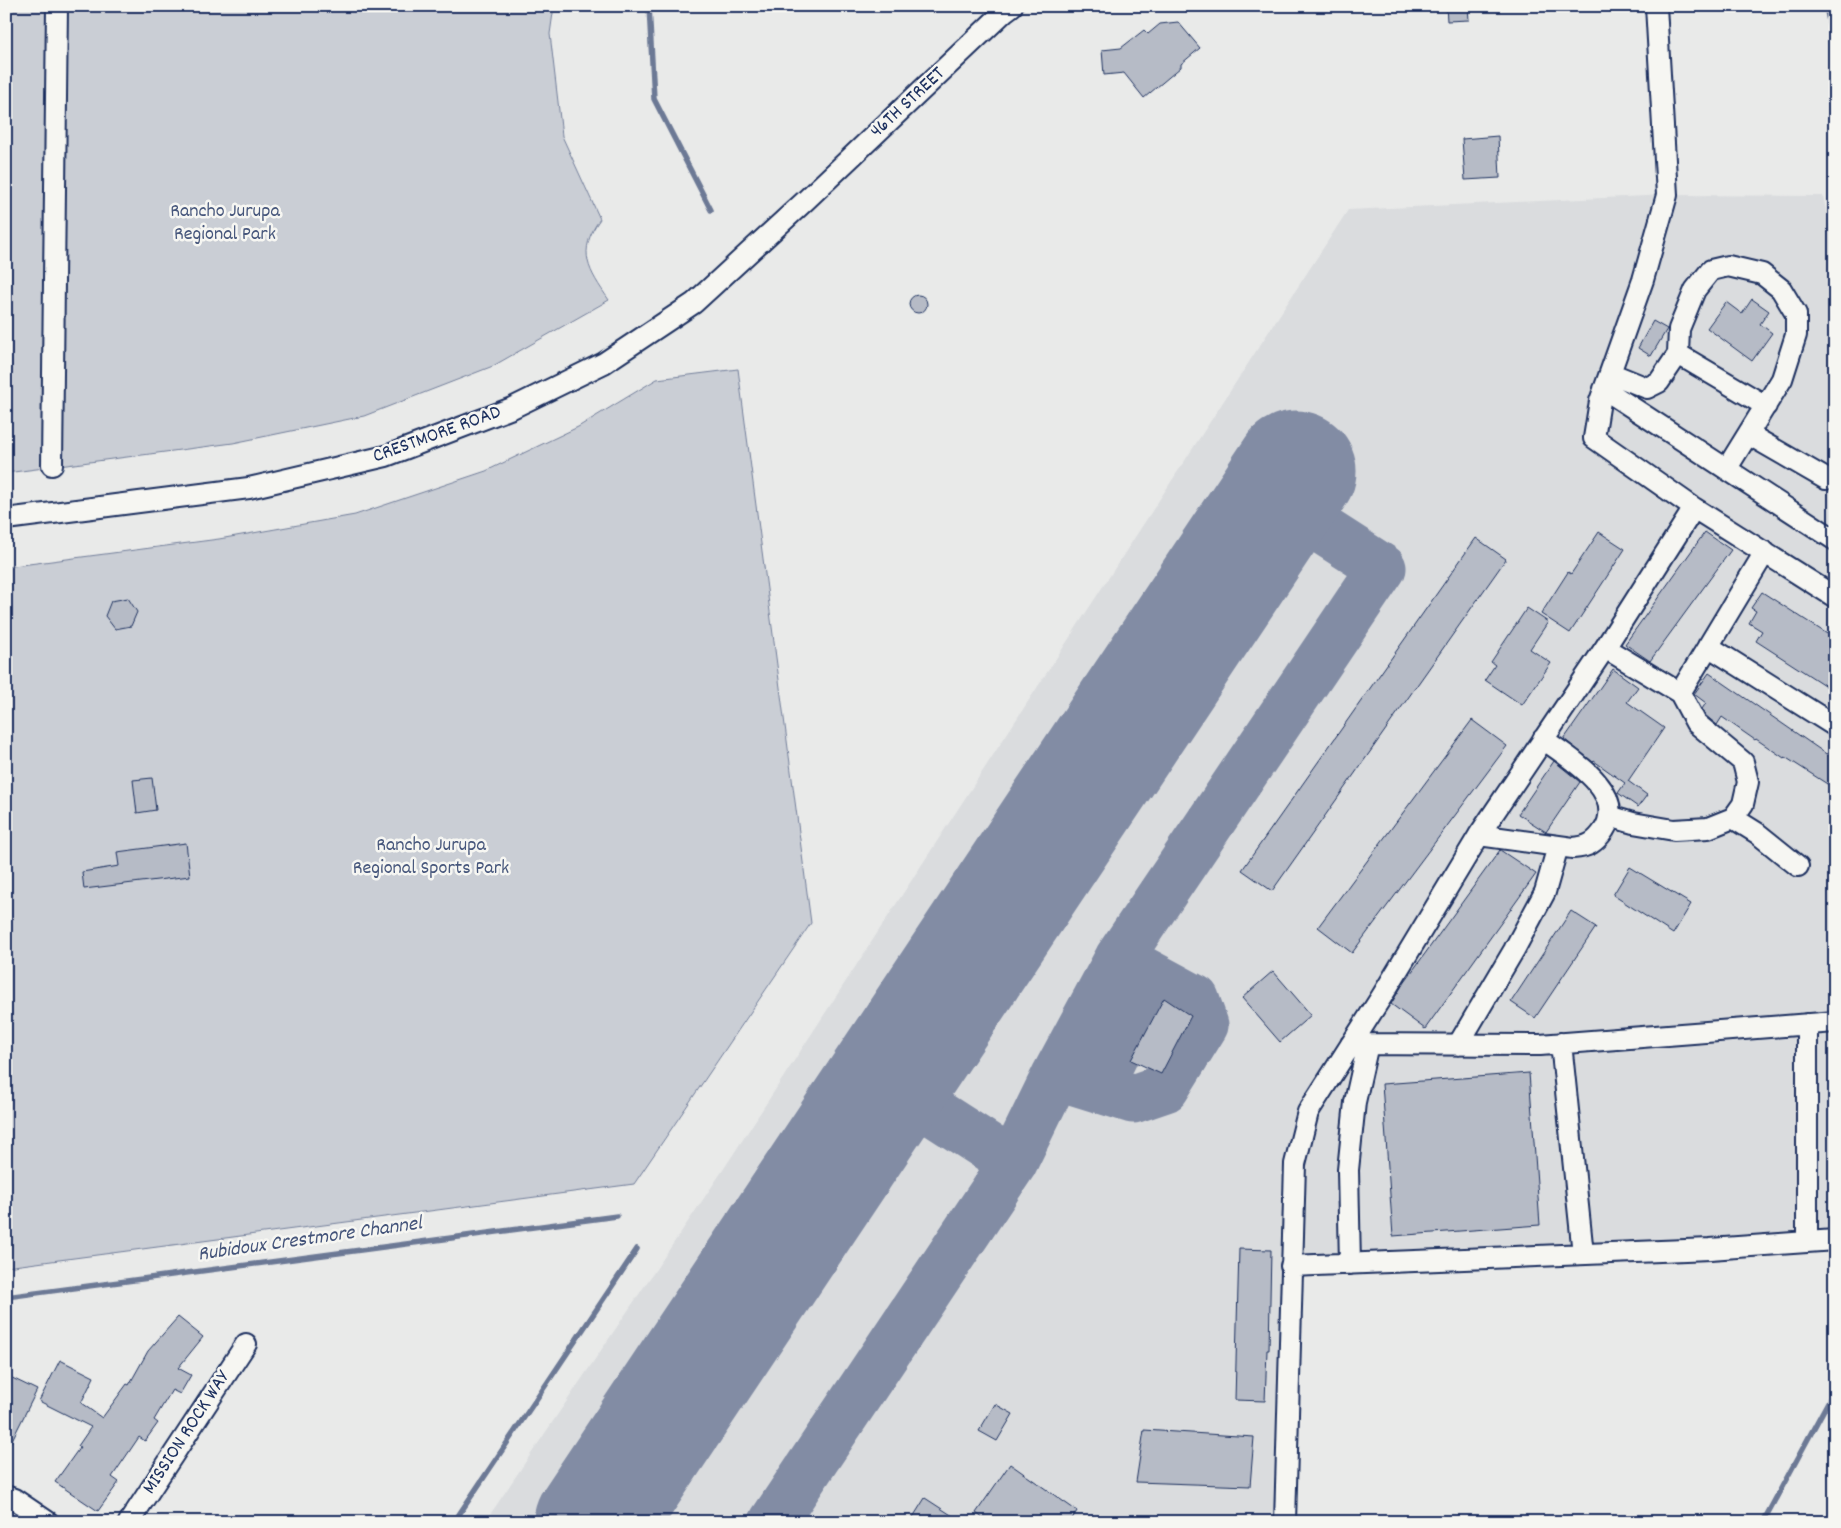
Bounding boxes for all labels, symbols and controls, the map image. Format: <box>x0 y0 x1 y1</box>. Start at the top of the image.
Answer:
street label: 46TH STREET <box>864 61 952 145</box>
park label: Rancho Jurupa Regional Park <box>170 198 280 249</box>
street label: CRESTMORE ROAD <box>369 399 505 471</box>
park label: Rancho Jurupa Regional Sports Park <box>353 832 509 883</box>
water label: Rubidoux Crestmore Channel <box>196 1209 426 1271</box>
street label: MISSION ROCK WAY <box>136 1365 238 1500</box>

